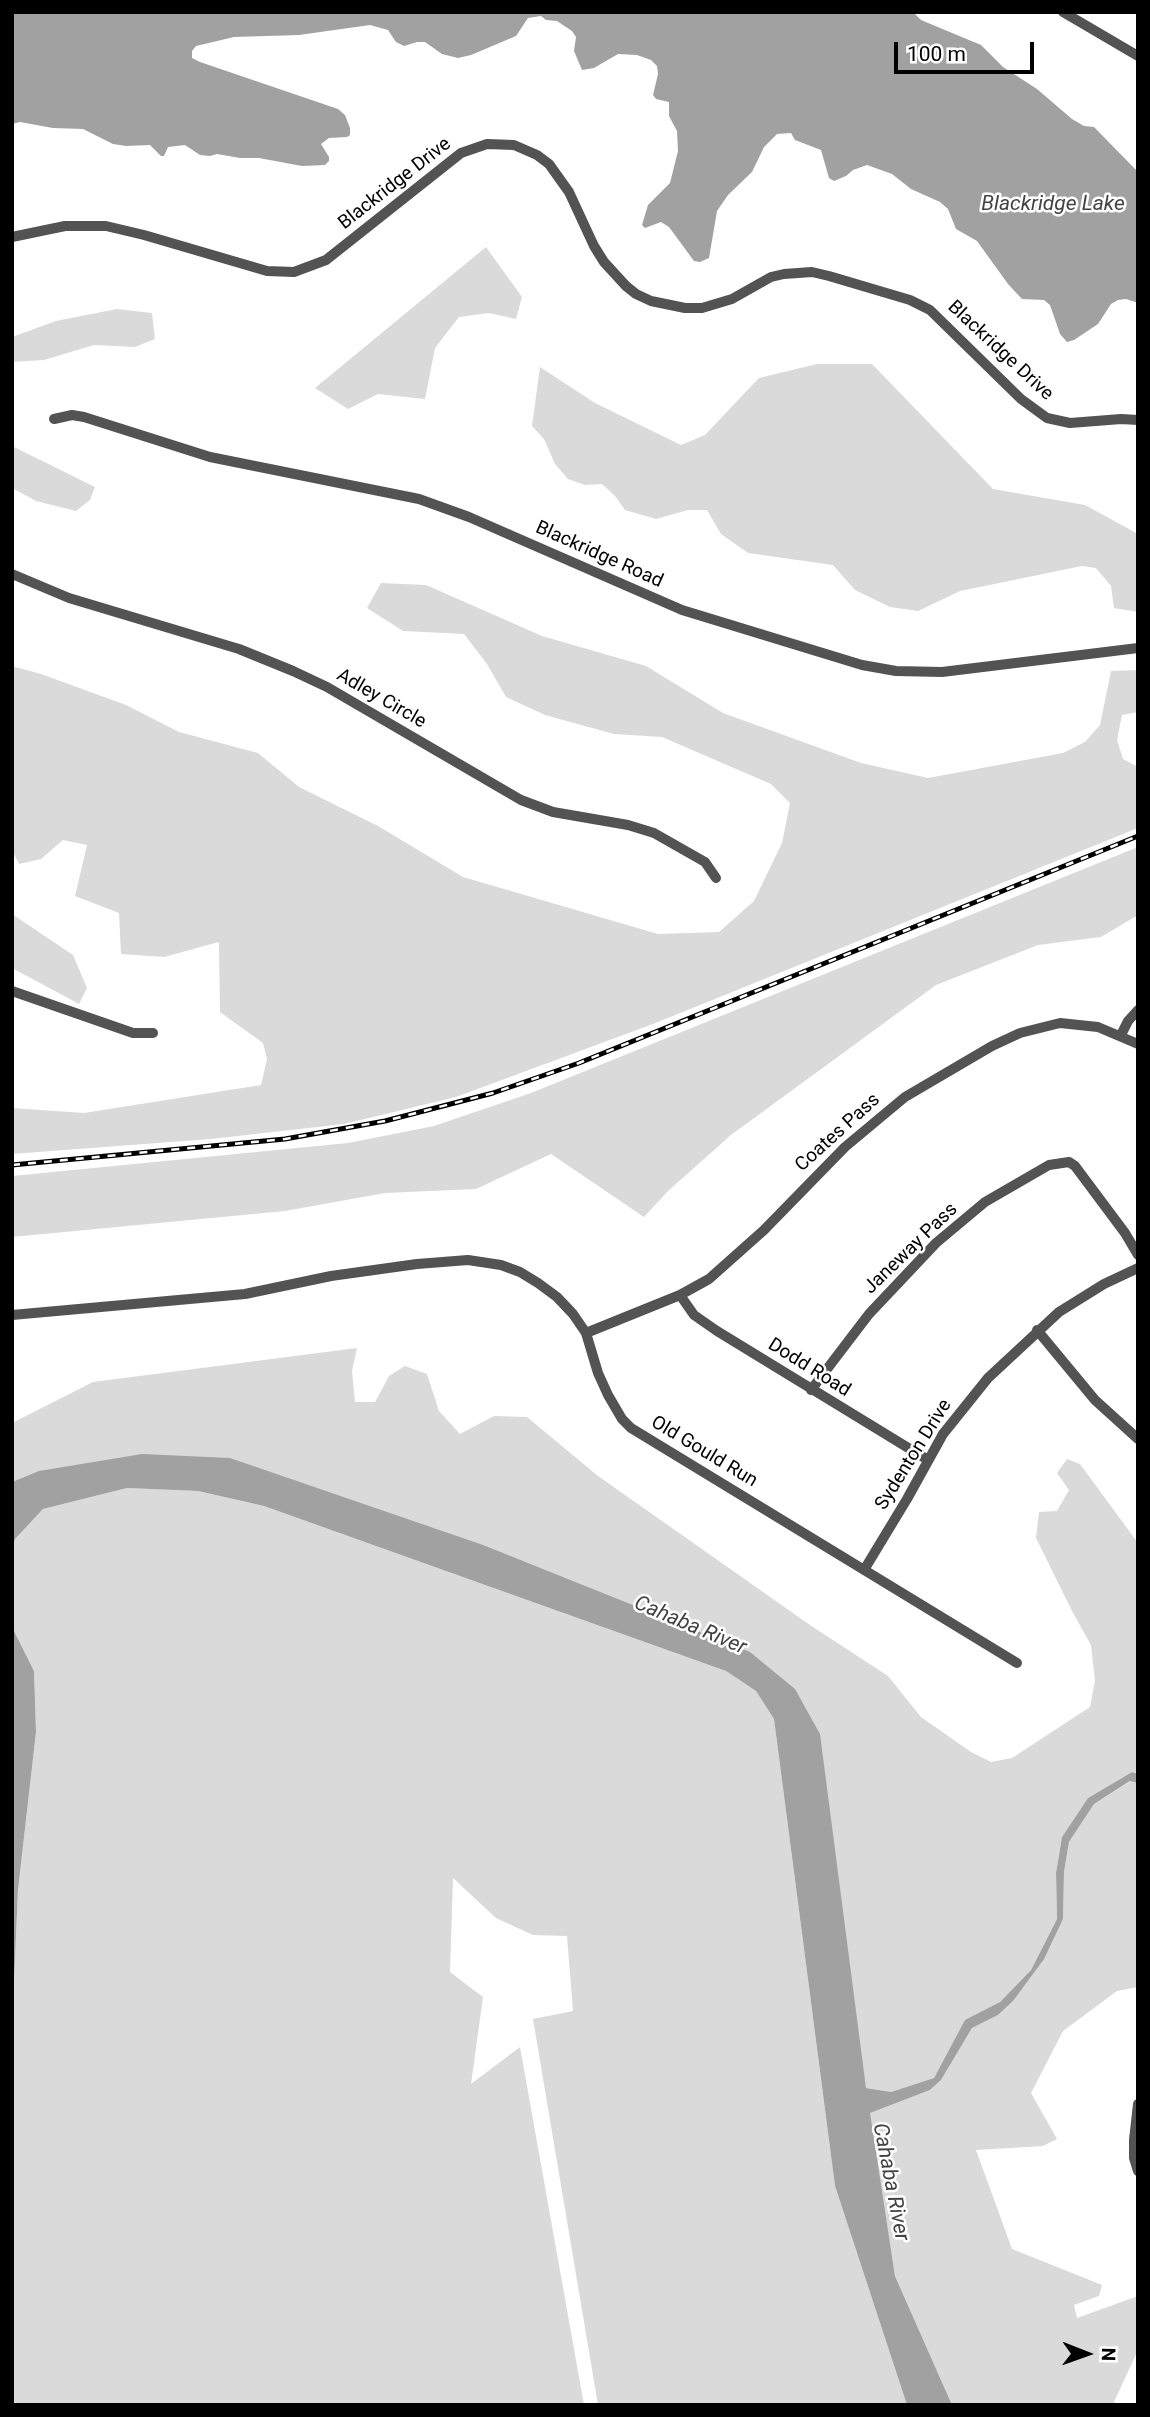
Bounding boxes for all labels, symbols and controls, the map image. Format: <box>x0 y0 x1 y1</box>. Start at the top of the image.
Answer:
scale bar <box>898 28 1038 72</box>
text: 100 m <box>907 42 966 66</box>
street label: Blackridge Drive <box>334 133 456 235</box>
water label: Blackridge Lake <box>981 192 1125 218</box>
street label: Blackridge Drive <box>942 296 1058 406</box>
street label: Blackridge Road <box>532 517 666 593</box>
street label: Adley Circle <box>332 664 430 734</box>
street label: Coates Pass <box>791 1089 885 1177</box>
street label: Janeway Pass <box>859 1199 963 1299</box>
street label: Dodd Road <box>764 1334 854 1402</box>
street label: Sydenton Drive <box>871 1395 957 1515</box>
street label: Old Gould Run <box>647 1411 761 1493</box>
water label: Cahaba River <box>630 1591 750 1661</box>
water label: Cahaba River <box>866 2121 914 2243</box>
north arrow <box>1052 2319 1122 2389</box>
text: N <box>1097 2347 1120 2361</box>

